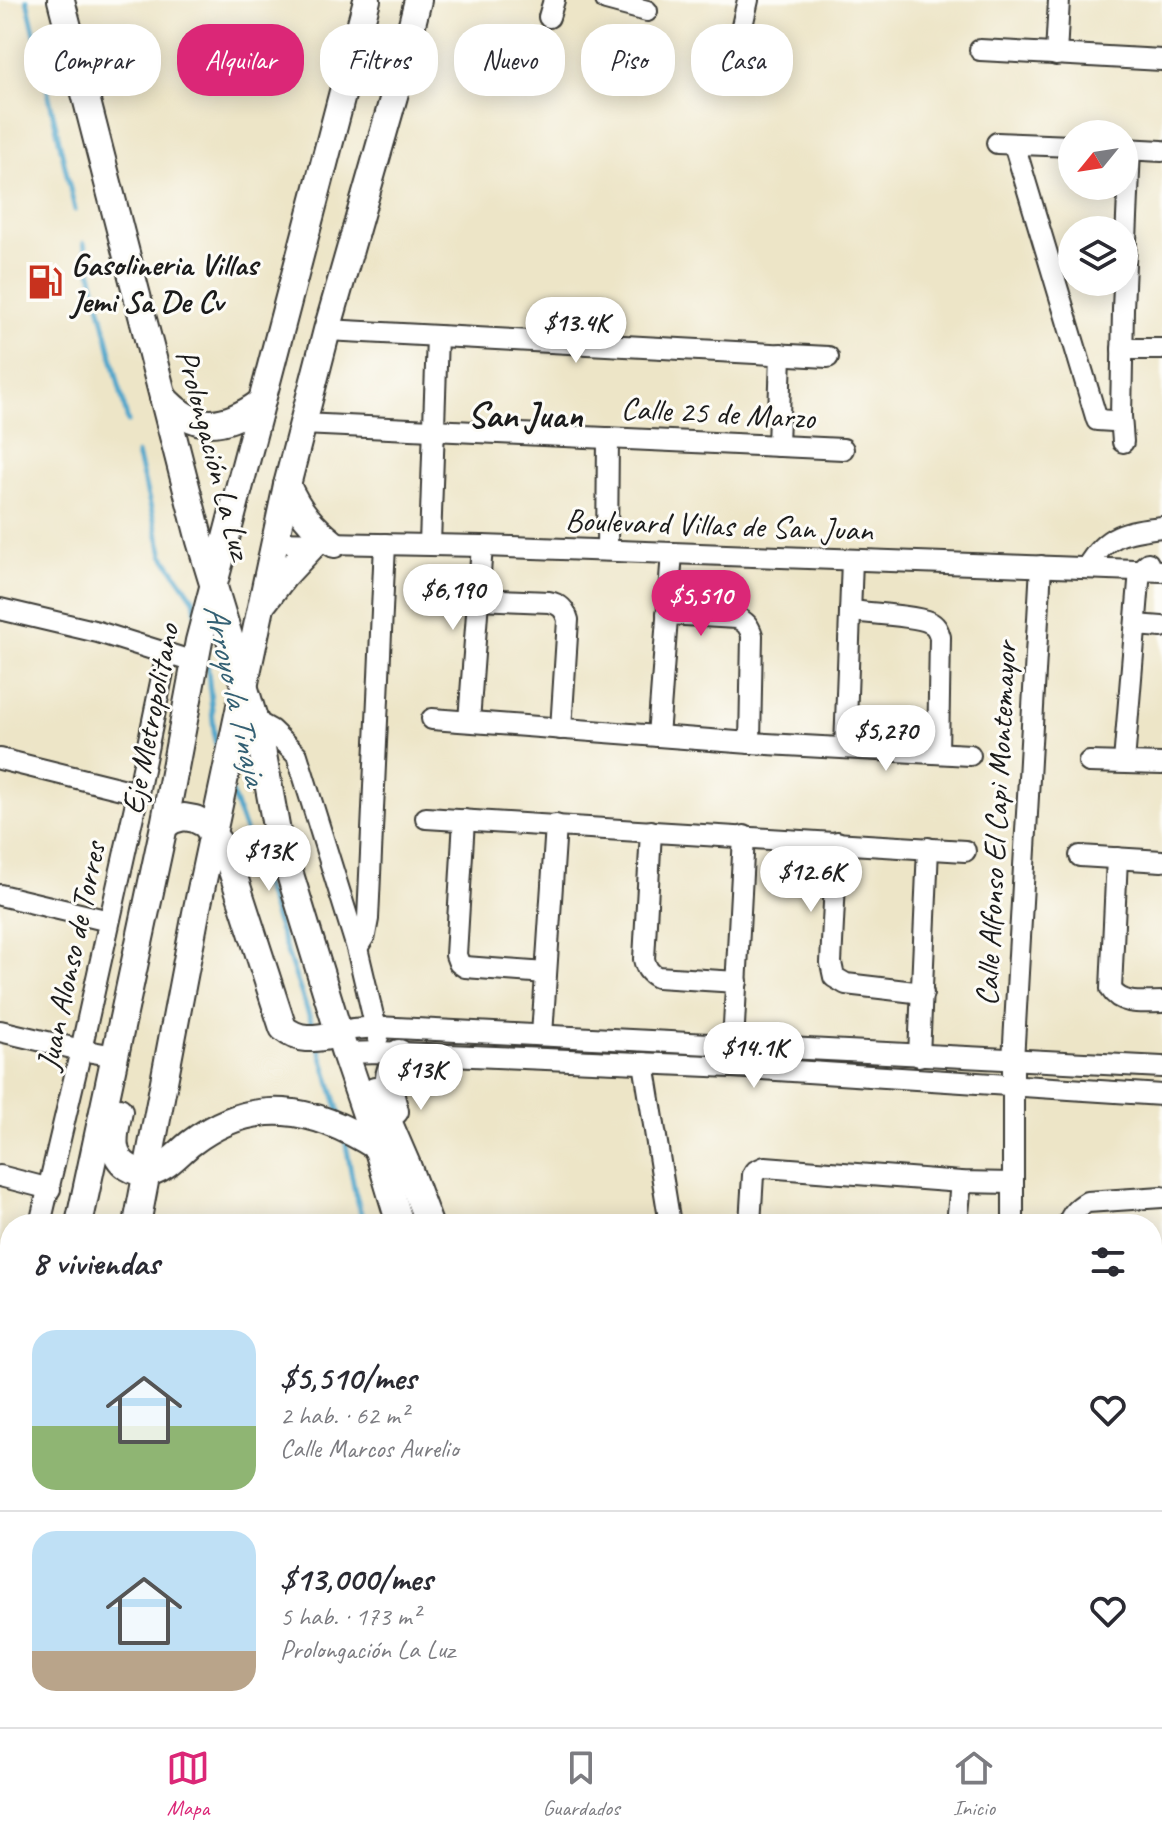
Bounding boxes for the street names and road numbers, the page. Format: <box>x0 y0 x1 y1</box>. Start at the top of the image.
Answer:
street label: Prolongación La Luz <box>166 345 263 567</box>
street label: Calle 25 de Marzo <box>620 387 818 439</box>
street label: Boulevard Villas de San Juan <box>565 499 875 551</box>
street label: Eje Metropolitano <box>111 619 189 817</box>
street label: Calle Alfonso El Capi Montemayor <box>966 637 1026 1007</box>
street label: Juan Alonso de Torres <box>26 836 116 1075</box>

